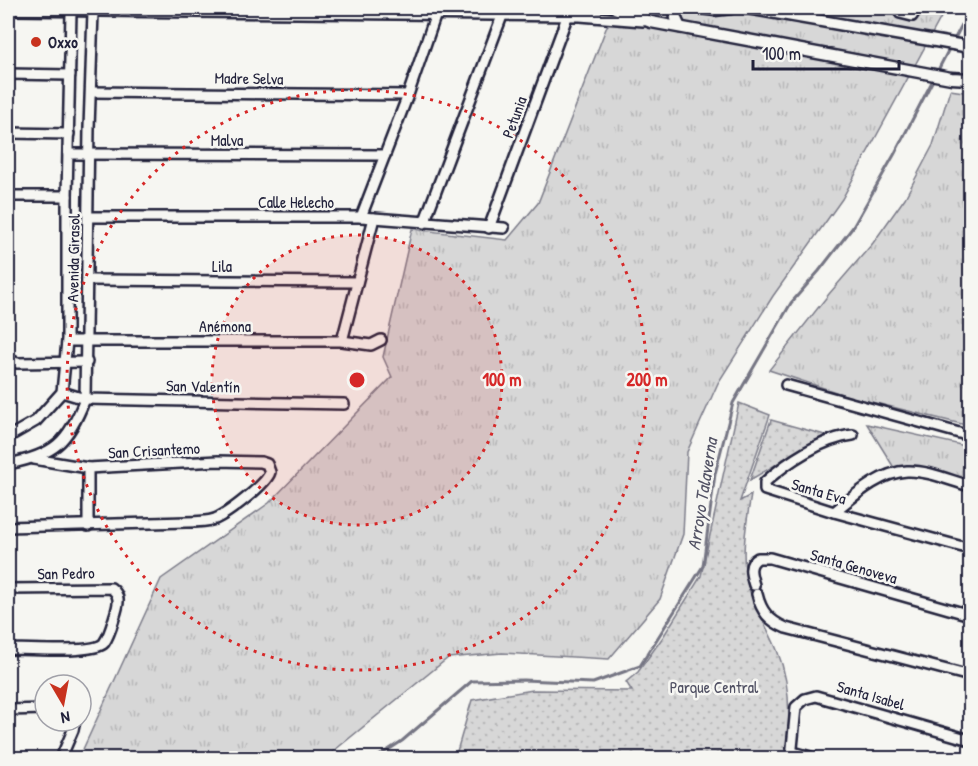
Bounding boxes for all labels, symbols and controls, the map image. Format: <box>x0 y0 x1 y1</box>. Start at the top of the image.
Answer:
place label: Oxxo <box>48 31 78 53</box>
scale bar <box>753 33 898 71</box>
marker: Oxxo <box>29 35 43 49</box>
text: 100 m <box>762 41 801 66</box>
street label: Madre Selva <box>214 66 284 90</box>
street label: Petunia <box>496 93 532 141</box>
street label: Malva <box>211 129 243 151</box>
street label: Calle Helecho <box>258 191 334 213</box>
street label: Avenida Girasol <box>61 213 85 302</box>
street label: Lila <box>212 255 232 277</box>
street label: Anémona <box>199 315 251 337</box>
text: 100 m <box>482 367 522 392</box>
text: 200 m <box>627 367 667 392</box>
centre of rings <box>347 370 367 390</box>
street label: San Valentín <box>166 374 240 398</box>
water label: Arroyo Talaverna <box>681 434 723 552</box>
street label: San Crisantemo <box>108 437 201 463</box>
street label: Santa Eva <box>789 473 849 509</box>
street label: Santa Genoveva <box>808 543 900 589</box>
street label: San Pedro <box>37 561 95 584</box>
north arrow <box>33 673 93 733</box>
street label: Santa Isabel <box>834 675 908 715</box>
park label: Parque Central <box>670 676 759 698</box>
text: N <box>59 706 72 729</box>

